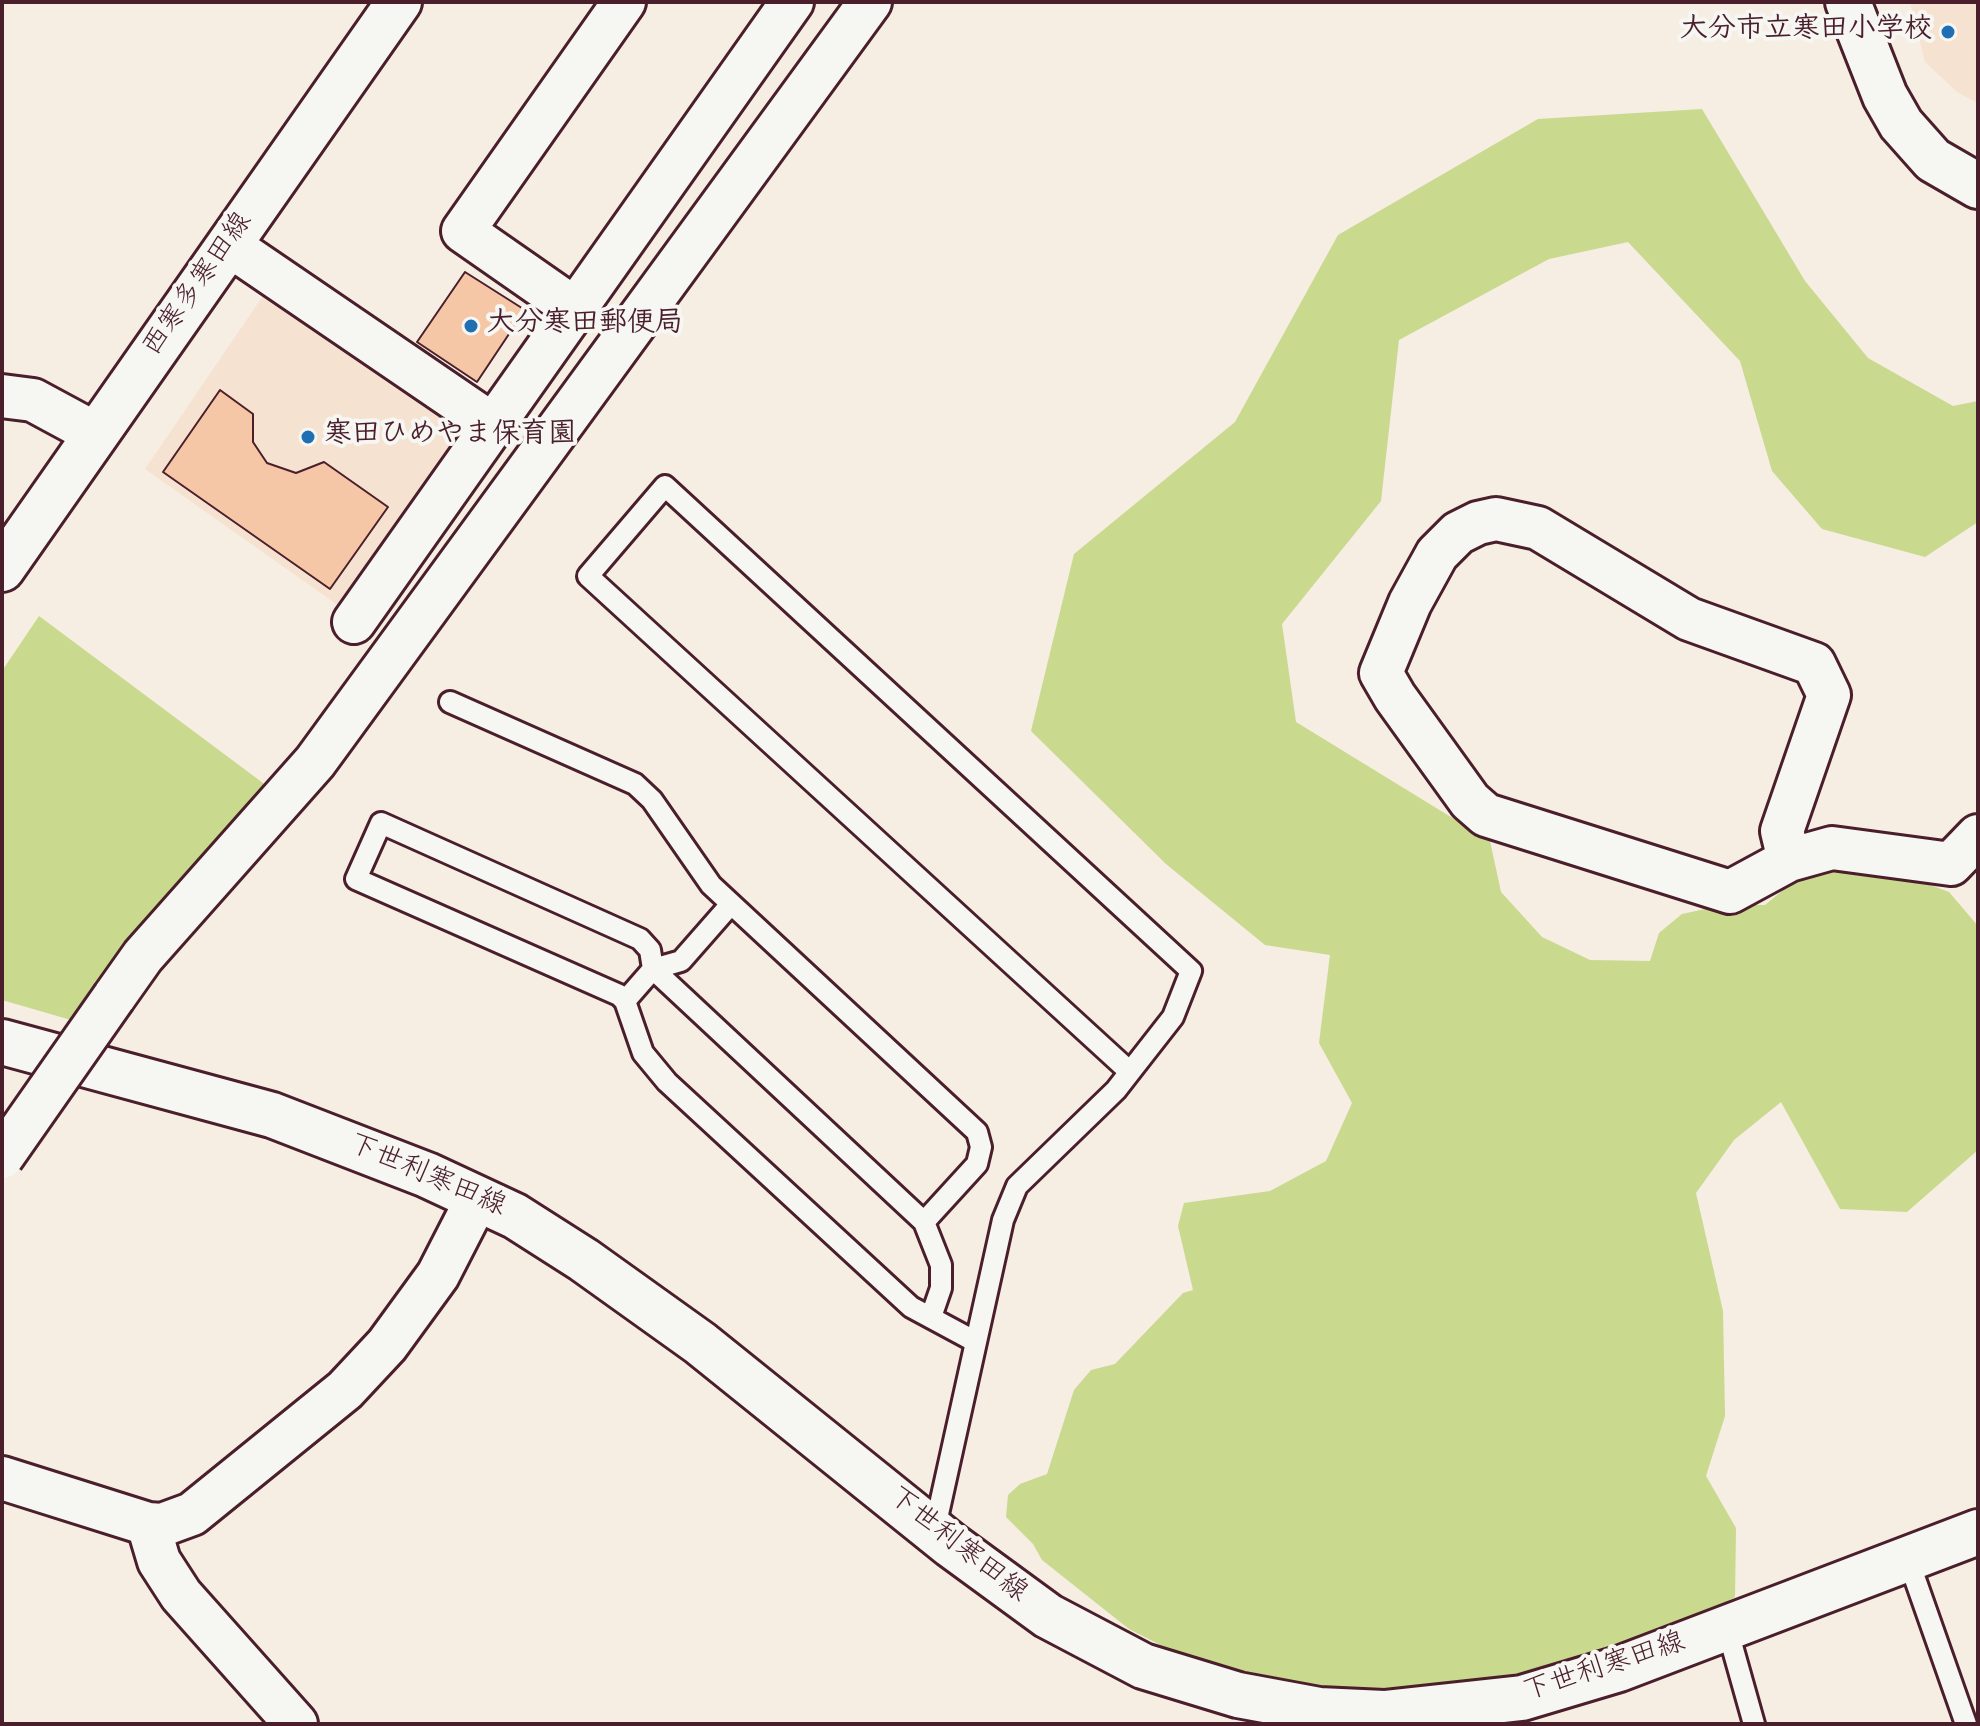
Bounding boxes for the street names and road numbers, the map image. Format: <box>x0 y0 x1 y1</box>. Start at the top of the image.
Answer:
street label: 西寒多寒田線 <box>138 208 262 364</box>
street label: 下世利寒田線 <box>342 1130 510 1226</box>
street label: 下世利寒田線 <box>879 1482 1033 1612</box>
street label: 下世利寒田線 <box>1520 1628 1690 1712</box>

